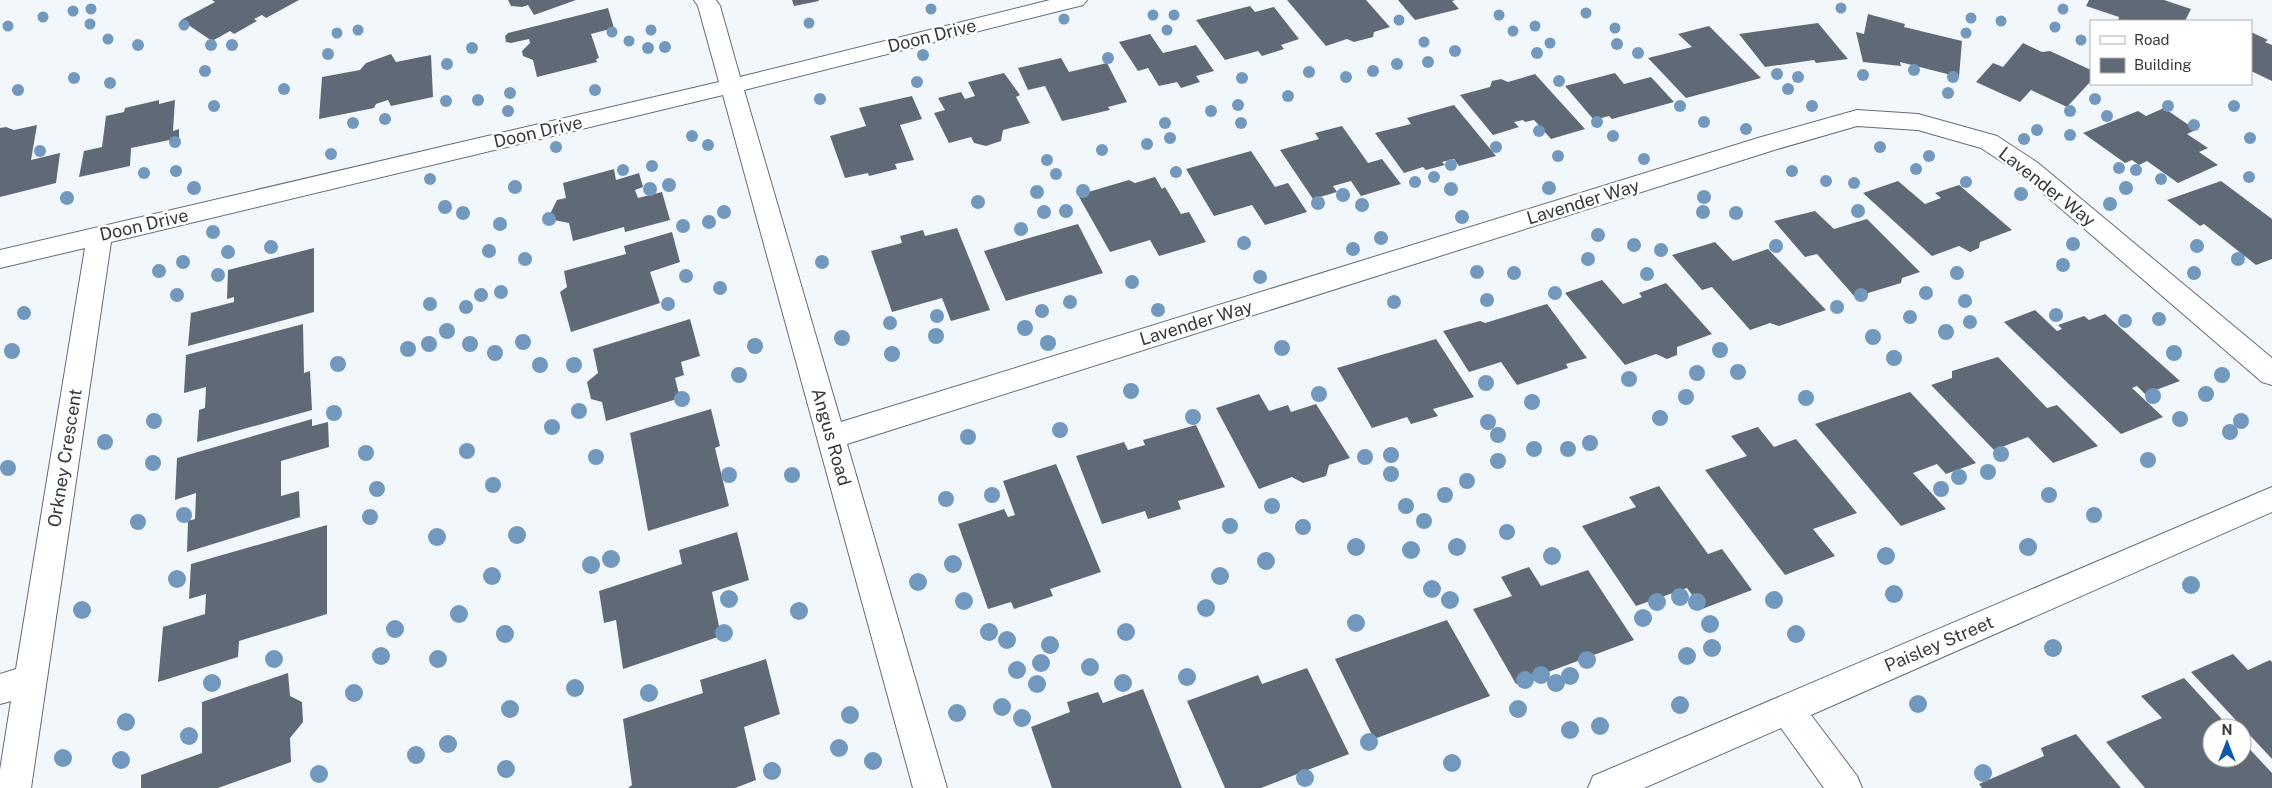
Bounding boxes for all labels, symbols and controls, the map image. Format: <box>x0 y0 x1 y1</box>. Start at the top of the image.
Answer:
street label: Doon Drive <box>885 14 978 57</box>
legend <box>2090 20 2252 85</box>
text: Road <box>2134 31 2170 48</box>
text: Building <box>2134 56 2192 73</box>
street label: Doon Drive <box>491 111 584 152</box>
street label: Lavender Way <box>1995 142 2100 231</box>
street label: Lavender Way <box>1524 174 1642 229</box>
street label: Doon Drive <box>97 204 190 245</box>
street label: Lavender Way <box>1137 295 1255 350</box>
street label: Angus Road <box>808 386 855 488</box>
street label: Orkney Crescent <box>43 387 86 529</box>
street label: Paisley Street <box>1881 611 1996 676</box>
north arrow <box>2202 718 2252 768</box>
text: N <box>2222 722 2232 738</box>

